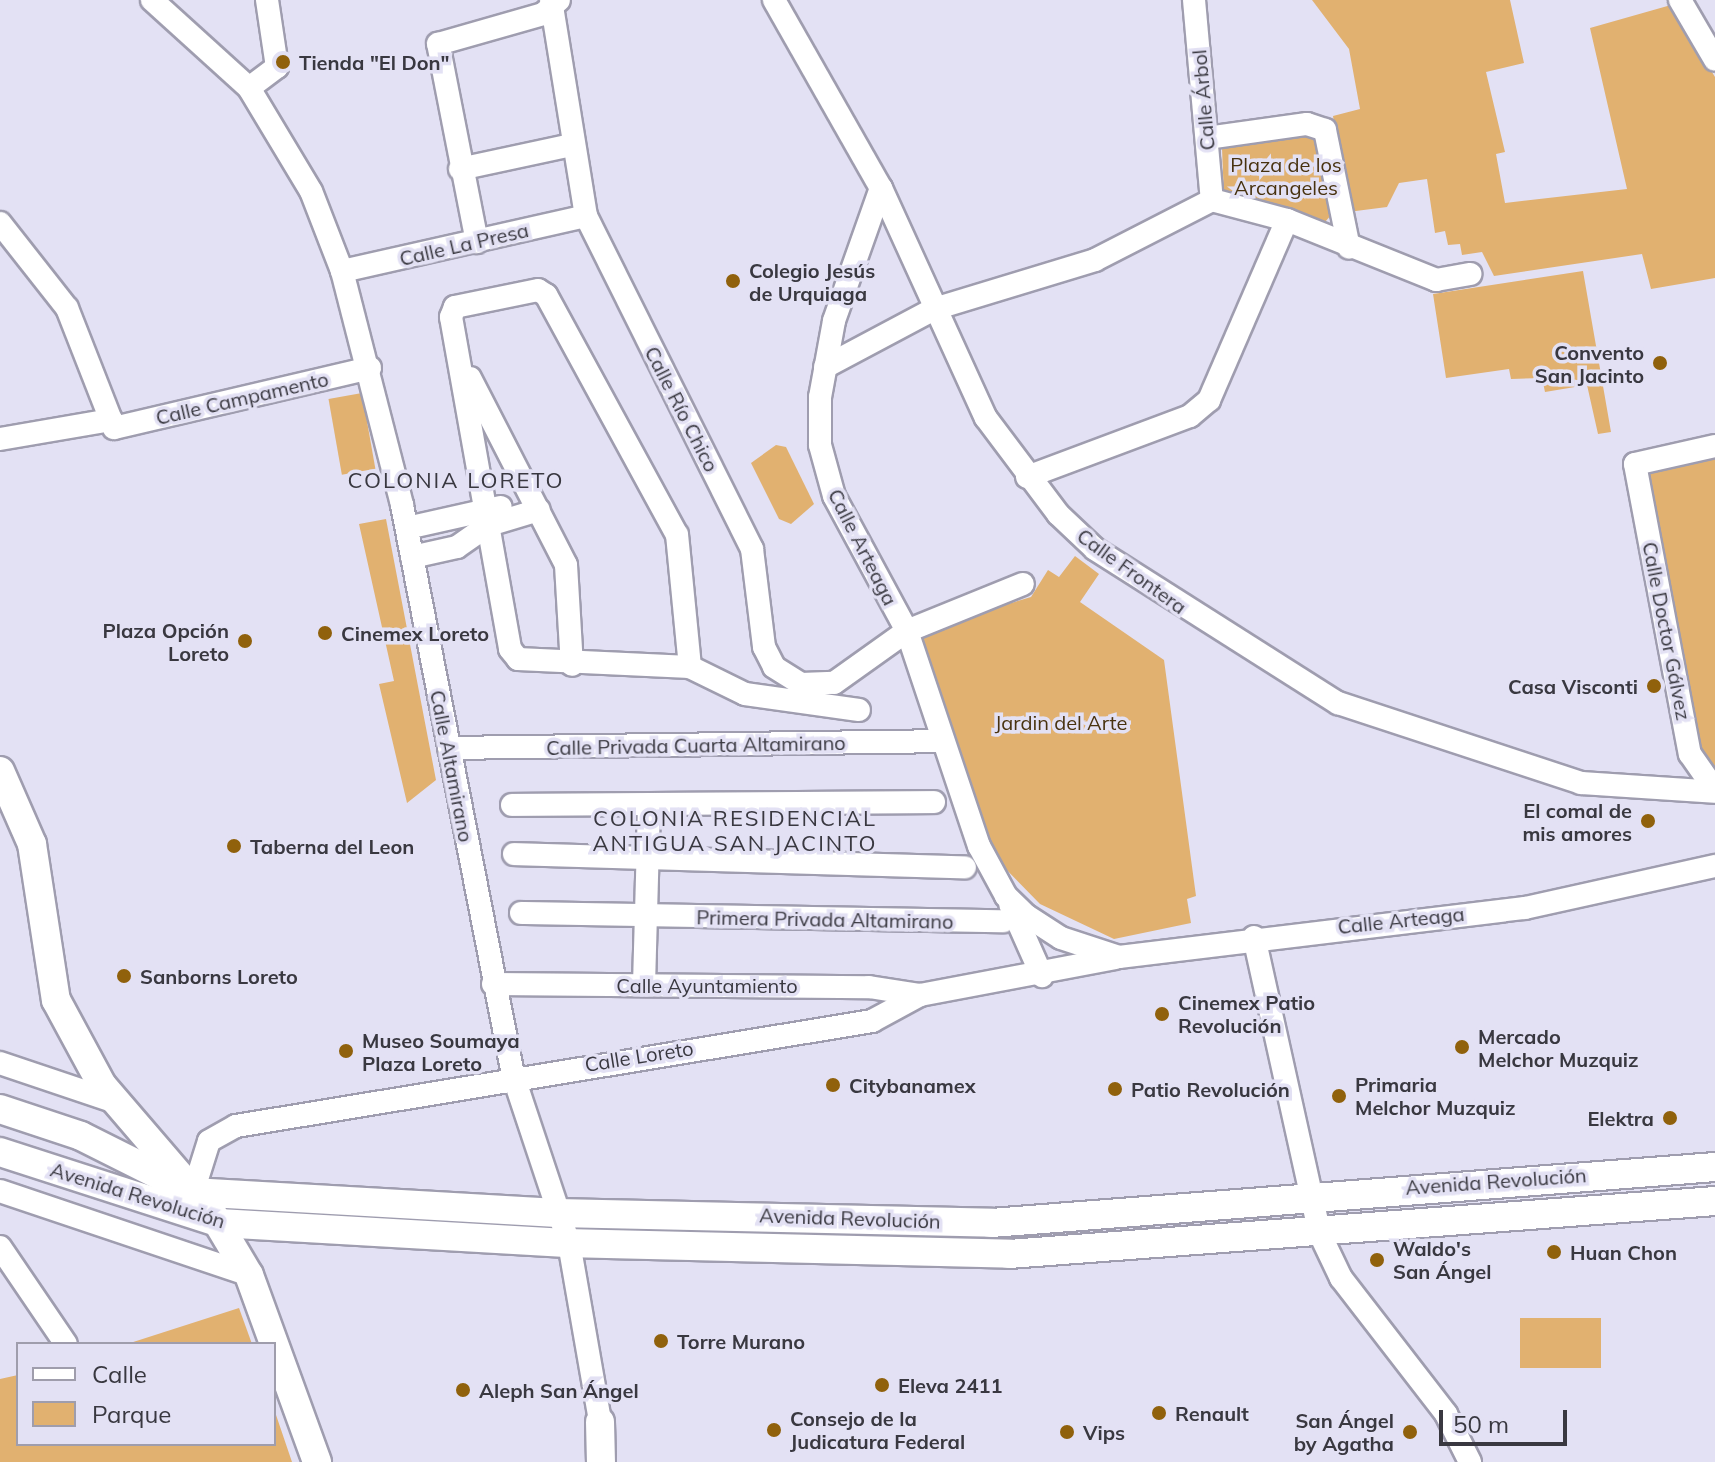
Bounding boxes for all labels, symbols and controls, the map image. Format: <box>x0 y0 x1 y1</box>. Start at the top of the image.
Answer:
street label: Calle Árbol <box>1187 49 1219 151</box>
place label: Tienda "El Don" <box>299 50 450 74</box>
marker: Tienda "El Don" <box>274 53 292 71</box>
park label: Plaza de los Arcangeles <box>1230 152 1342 199</box>
street label: Calle La Presa <box>397 217 531 271</box>
place label: Colegio Jesús de Urquiaga <box>749 258 875 305</box>
marker: Colegio Jesús de Urquiaga <box>724 272 742 290</box>
place label: Convento San Jacinto <box>1535 340 1644 387</box>
street label: Calle Río Chico <box>640 342 724 476</box>
marker: Convento San Jacinto <box>1651 354 1669 372</box>
street label: Calle Campamento <box>153 366 331 430</box>
district label: COLONIA LORETO <box>347 468 565 494</box>
street label: Calle Arteaga <box>823 485 903 609</box>
street label: Calle Frontera <box>1073 523 1191 619</box>
street label: Calle Doctor Gálvez <box>1638 540 1696 722</box>
place label: Plaza Opción Loreto <box>102 618 229 665</box>
place label: Cinemex Loreto <box>341 621 489 645</box>
marker: Cinemex Loreto <box>316 624 334 642</box>
marker: Plaza Opción Loreto <box>236 632 254 650</box>
place label: Casa Visconti <box>1508 674 1638 698</box>
marker: Casa Visconti <box>1645 677 1663 695</box>
street label: Calle Altamirano <box>426 688 478 844</box>
park label: Jardin del Arte <box>995 710 1127 734</box>
street label: Calle Privada Cuarta Altamirano <box>546 730 846 760</box>
place label: El comal de mis amores <box>1522 798 1632 845</box>
district label: COLONIA RESIDENCIAL ANTIGUA SAN JACINTO <box>592 805 878 856</box>
marker: El comal de mis amores <box>1639 812 1657 830</box>
place label: Taberna del Leon <box>250 834 414 858</box>
marker: Taberna del Leon <box>225 837 243 855</box>
street label: Calle Arteaga <box>1336 901 1466 939</box>
street label: Primera Privada Altamirano <box>696 905 954 933</box>
place label: Sanborns Loreto <box>140 964 298 988</box>
marker: Sanborns Loreto <box>115 967 133 985</box>
street label: Calle Ayuntamiento <box>616 973 798 997</box>
place label: Cinemex Patio Revolución <box>1178 990 1315 1037</box>
marker: Cinemex Patio Revolución <box>1153 1005 1171 1023</box>
place label: Mercado Melchor Muzquiz <box>1478 1024 1639 1071</box>
place label: Museo Soumaya Plaza Loreto <box>362 1028 520 1075</box>
street label: Calle Loreto <box>583 1036 695 1076</box>
marker: Mercado Melchor Muzquiz <box>1453 1038 1471 1056</box>
marker: Museo Soumaya Plaza Loreto <box>337 1042 355 1060</box>
place label: Primaria Melchor Muzquiz <box>1355 1072 1516 1119</box>
place label: Citybanamex <box>849 1073 976 1097</box>
marker: Citybanamex <box>824 1076 842 1094</box>
place label: Patio Revolución <box>1131 1077 1290 1101</box>
marker: Patio Revolución <box>1106 1080 1124 1098</box>
marker: Primaria Melchor Muzquiz <box>1330 1087 1348 1105</box>
place label: Elektra <box>1587 1106 1654 1130</box>
marker: Elektra <box>1661 1109 1679 1127</box>
street label: Avenida Revolución <box>48 1157 228 1233</box>
street label: Avenida Revolución <box>1405 1163 1587 1199</box>
street label: Avenida Revolución <box>759 1203 941 1233</box>
place label: Waldo's San Ángel <box>1393 1236 1492 1283</box>
place label: Huan Chon <box>1570 1240 1677 1264</box>
marker: Huan Chon <box>1545 1243 1563 1261</box>
marker: Waldo's San Ángel <box>1368 1251 1386 1269</box>
place label: Torre Murano <box>677 1329 805 1353</box>
marker: Torre Murano <box>652 1332 670 1350</box>
legend <box>16 1342 276 1446</box>
text: Calle <box>92 1359 147 1389</box>
place label: Eleva 2411 <box>898 1373 1002 1397</box>
marker: Eleva 2411 <box>873 1376 891 1394</box>
place label: Aleph San Ángel <box>479 1378 639 1402</box>
marker: Aleph San Ángel <box>454 1381 472 1399</box>
scale bar <box>1443 1394 1571 1444</box>
text: Parque <box>92 1399 171 1429</box>
place label: Renault <box>1175 1401 1249 1425</box>
marker: Renault <box>1150 1404 1168 1422</box>
place label: Consejo de la Judicatura Federal <box>790 1406 965 1453</box>
place label: San Ángel by Agatha <box>1294 1408 1394 1455</box>
text: 50 m <box>1453 1409 1509 1439</box>
place label: Vips <box>1083 1420 1125 1444</box>
marker: Consejo de la Judicatura Federal <box>765 1421 783 1439</box>
marker: Vips <box>1058 1423 1076 1441</box>
marker: San Ángel by Agatha <box>1401 1423 1419 1441</box>

